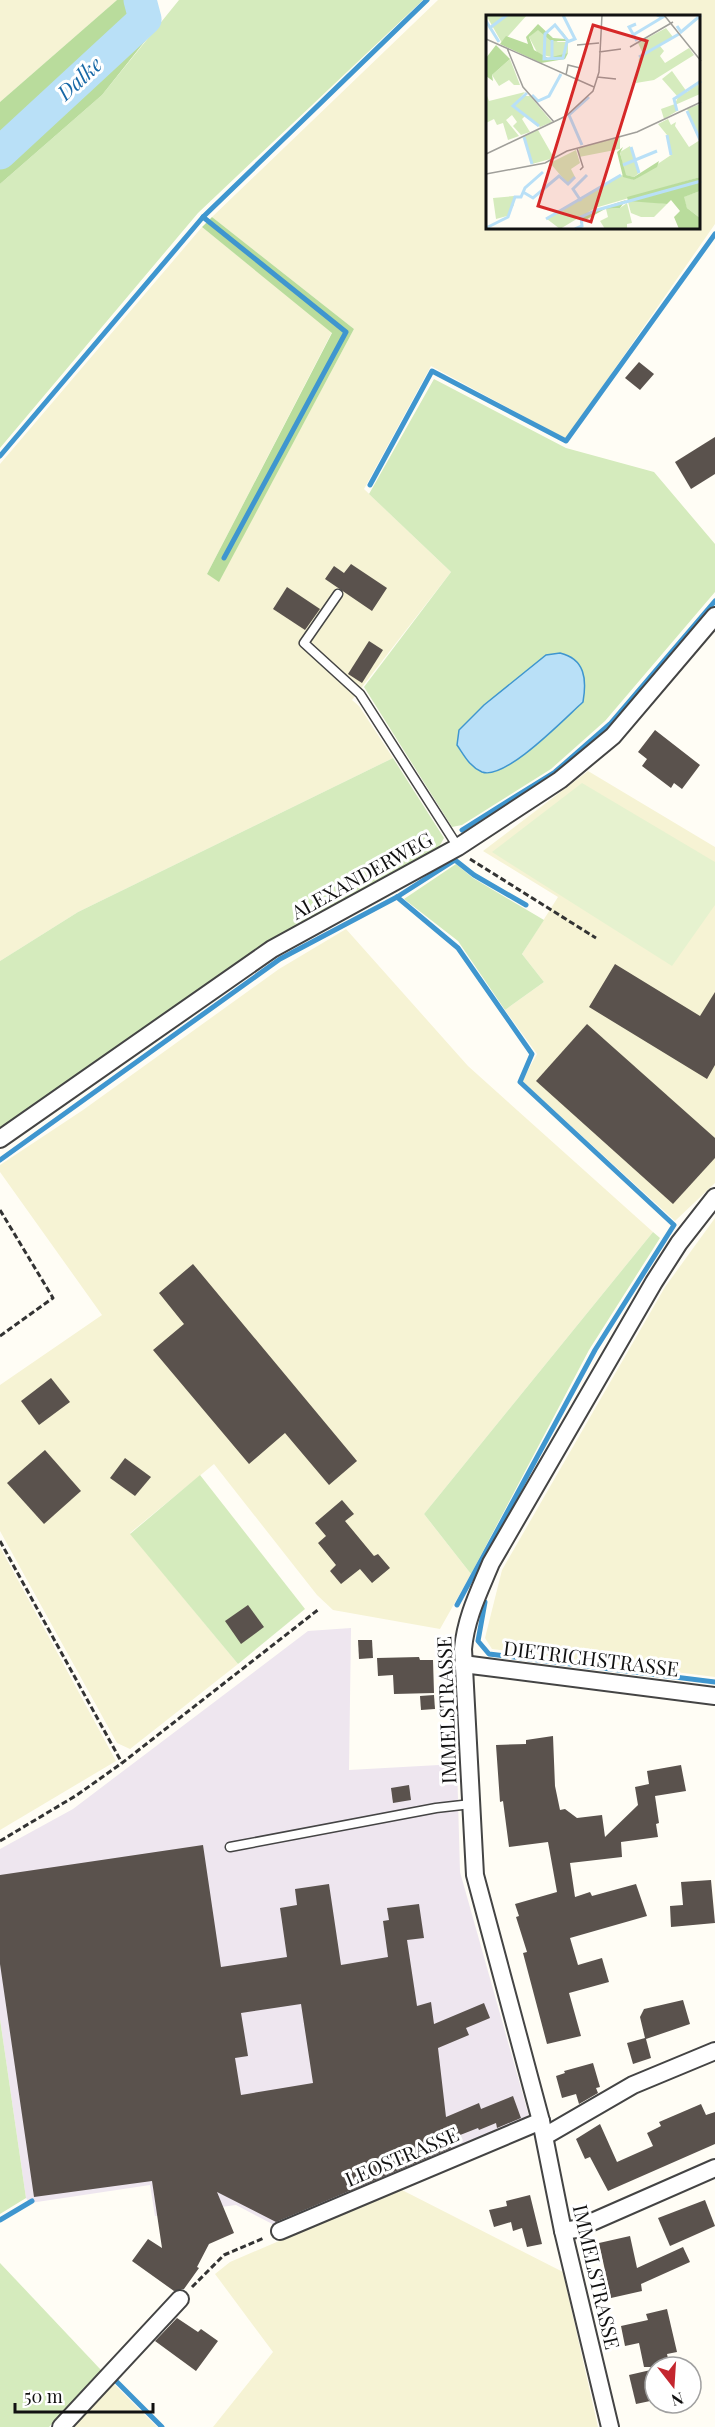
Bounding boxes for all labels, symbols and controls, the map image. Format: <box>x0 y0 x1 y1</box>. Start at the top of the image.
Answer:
inset map <box>486 15 700 230</box>
water label: Dalke <box>49 50 107 106</box>
street label: ALEXANDERWEG <box>285 825 437 925</box>
street label: DIETRICHSTRASSE <box>502 1633 681 1682</box>
street label: IMMELSTRASSE <box>429 1636 462 1785</box>
street label: LEOSTRASSE <box>340 2119 463 2192</box>
street label: IMMELSTRASSE <box>568 2201 627 2352</box>
north arrow <box>643 2355 703 2415</box>
scale bar <box>15 2376 153 2414</box>
text: 50 m <box>24 2384 63 2408</box>
text: N <box>669 2388 686 2412</box>

